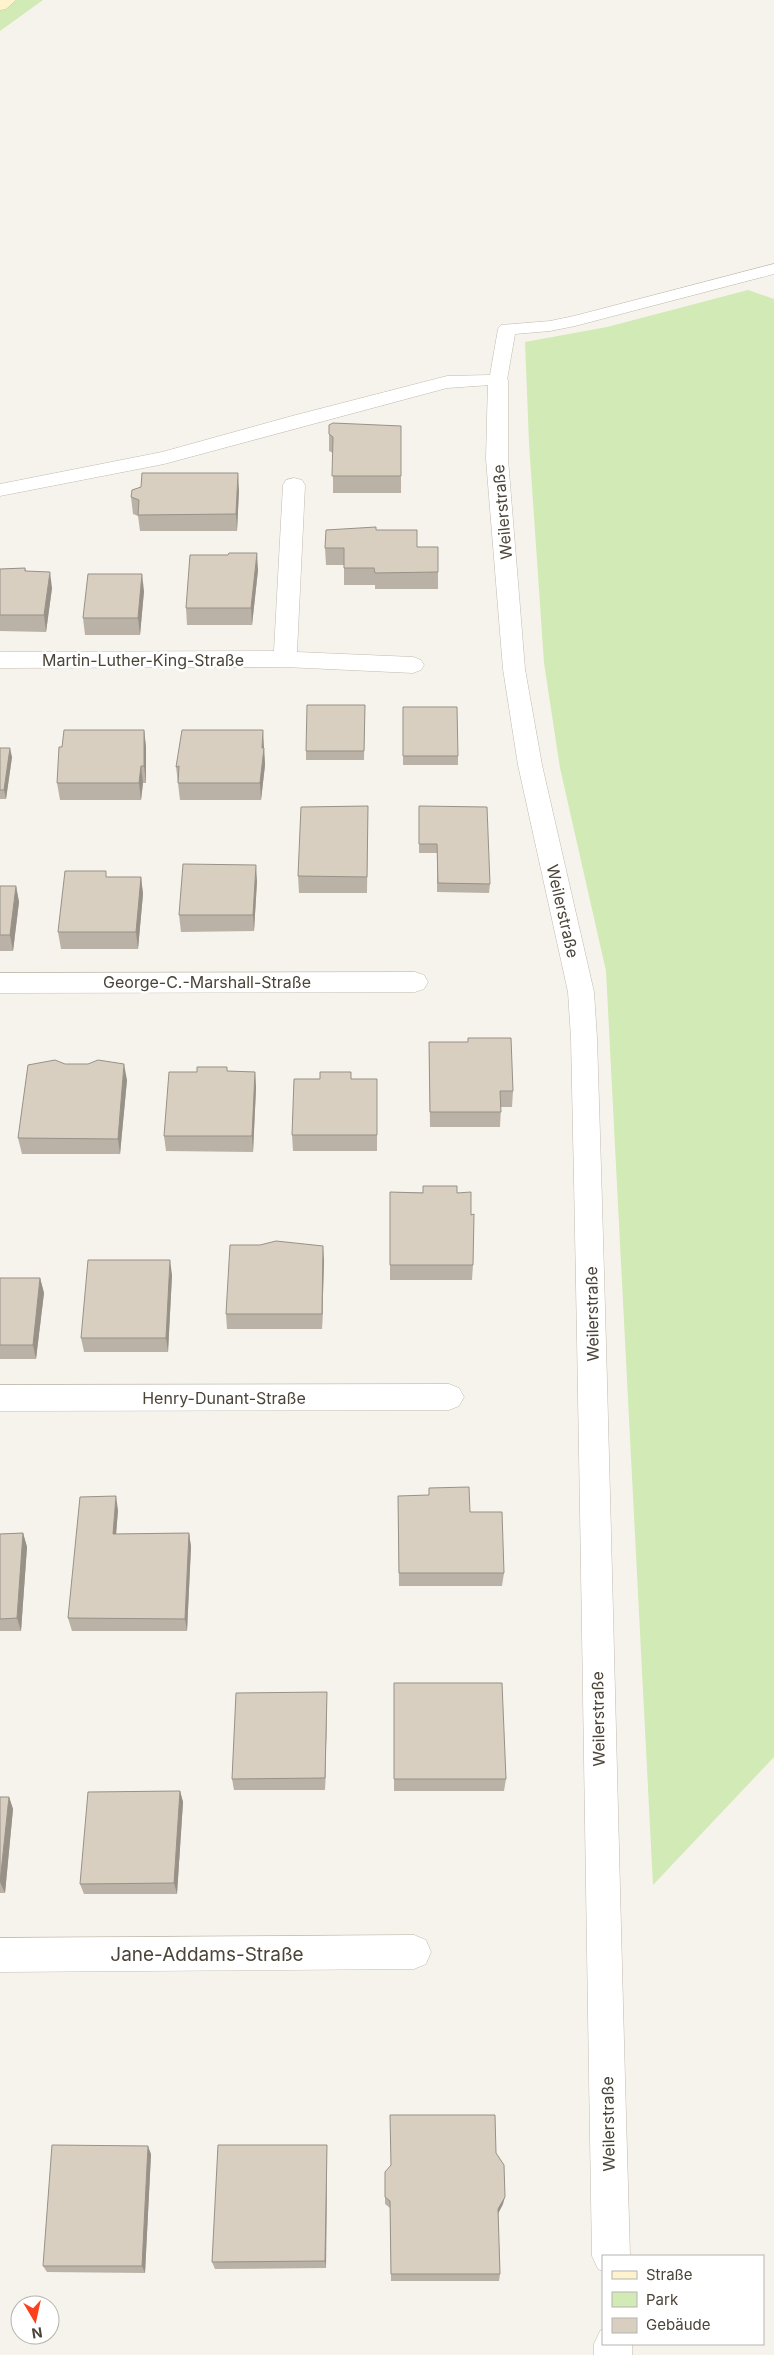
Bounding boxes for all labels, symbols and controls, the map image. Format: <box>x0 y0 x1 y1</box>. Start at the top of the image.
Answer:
street label: Weilerstraße <box>488 464 516 560</box>
street label: Martin-Luther-King-Straße <box>42 650 244 670</box>
street label: Weilerstraße <box>543 862 583 960</box>
street label: George-C.-Marshall-Straße <box>103 972 311 992</box>
street label: Weilerstraße <box>581 1266 603 1362</box>
street label: Henry-Dunant-Straße <box>142 1388 306 1408</box>
street label: Weilerstraße <box>587 1671 609 1767</box>
street label: Jane-Addams-Straße <box>110 1943 304 1966</box>
street label: Weilerstraße <box>597 2076 619 2172</box>
legend <box>602 2255 764 2345</box>
text: Straße <box>646 2265 693 2284</box>
text: Park <box>646 2290 679 2309</box>
north arrow <box>10 2295 60 2345</box>
text: Gebäude <box>646 2315 711 2334</box>
text: N <box>31 2324 44 2343</box>

